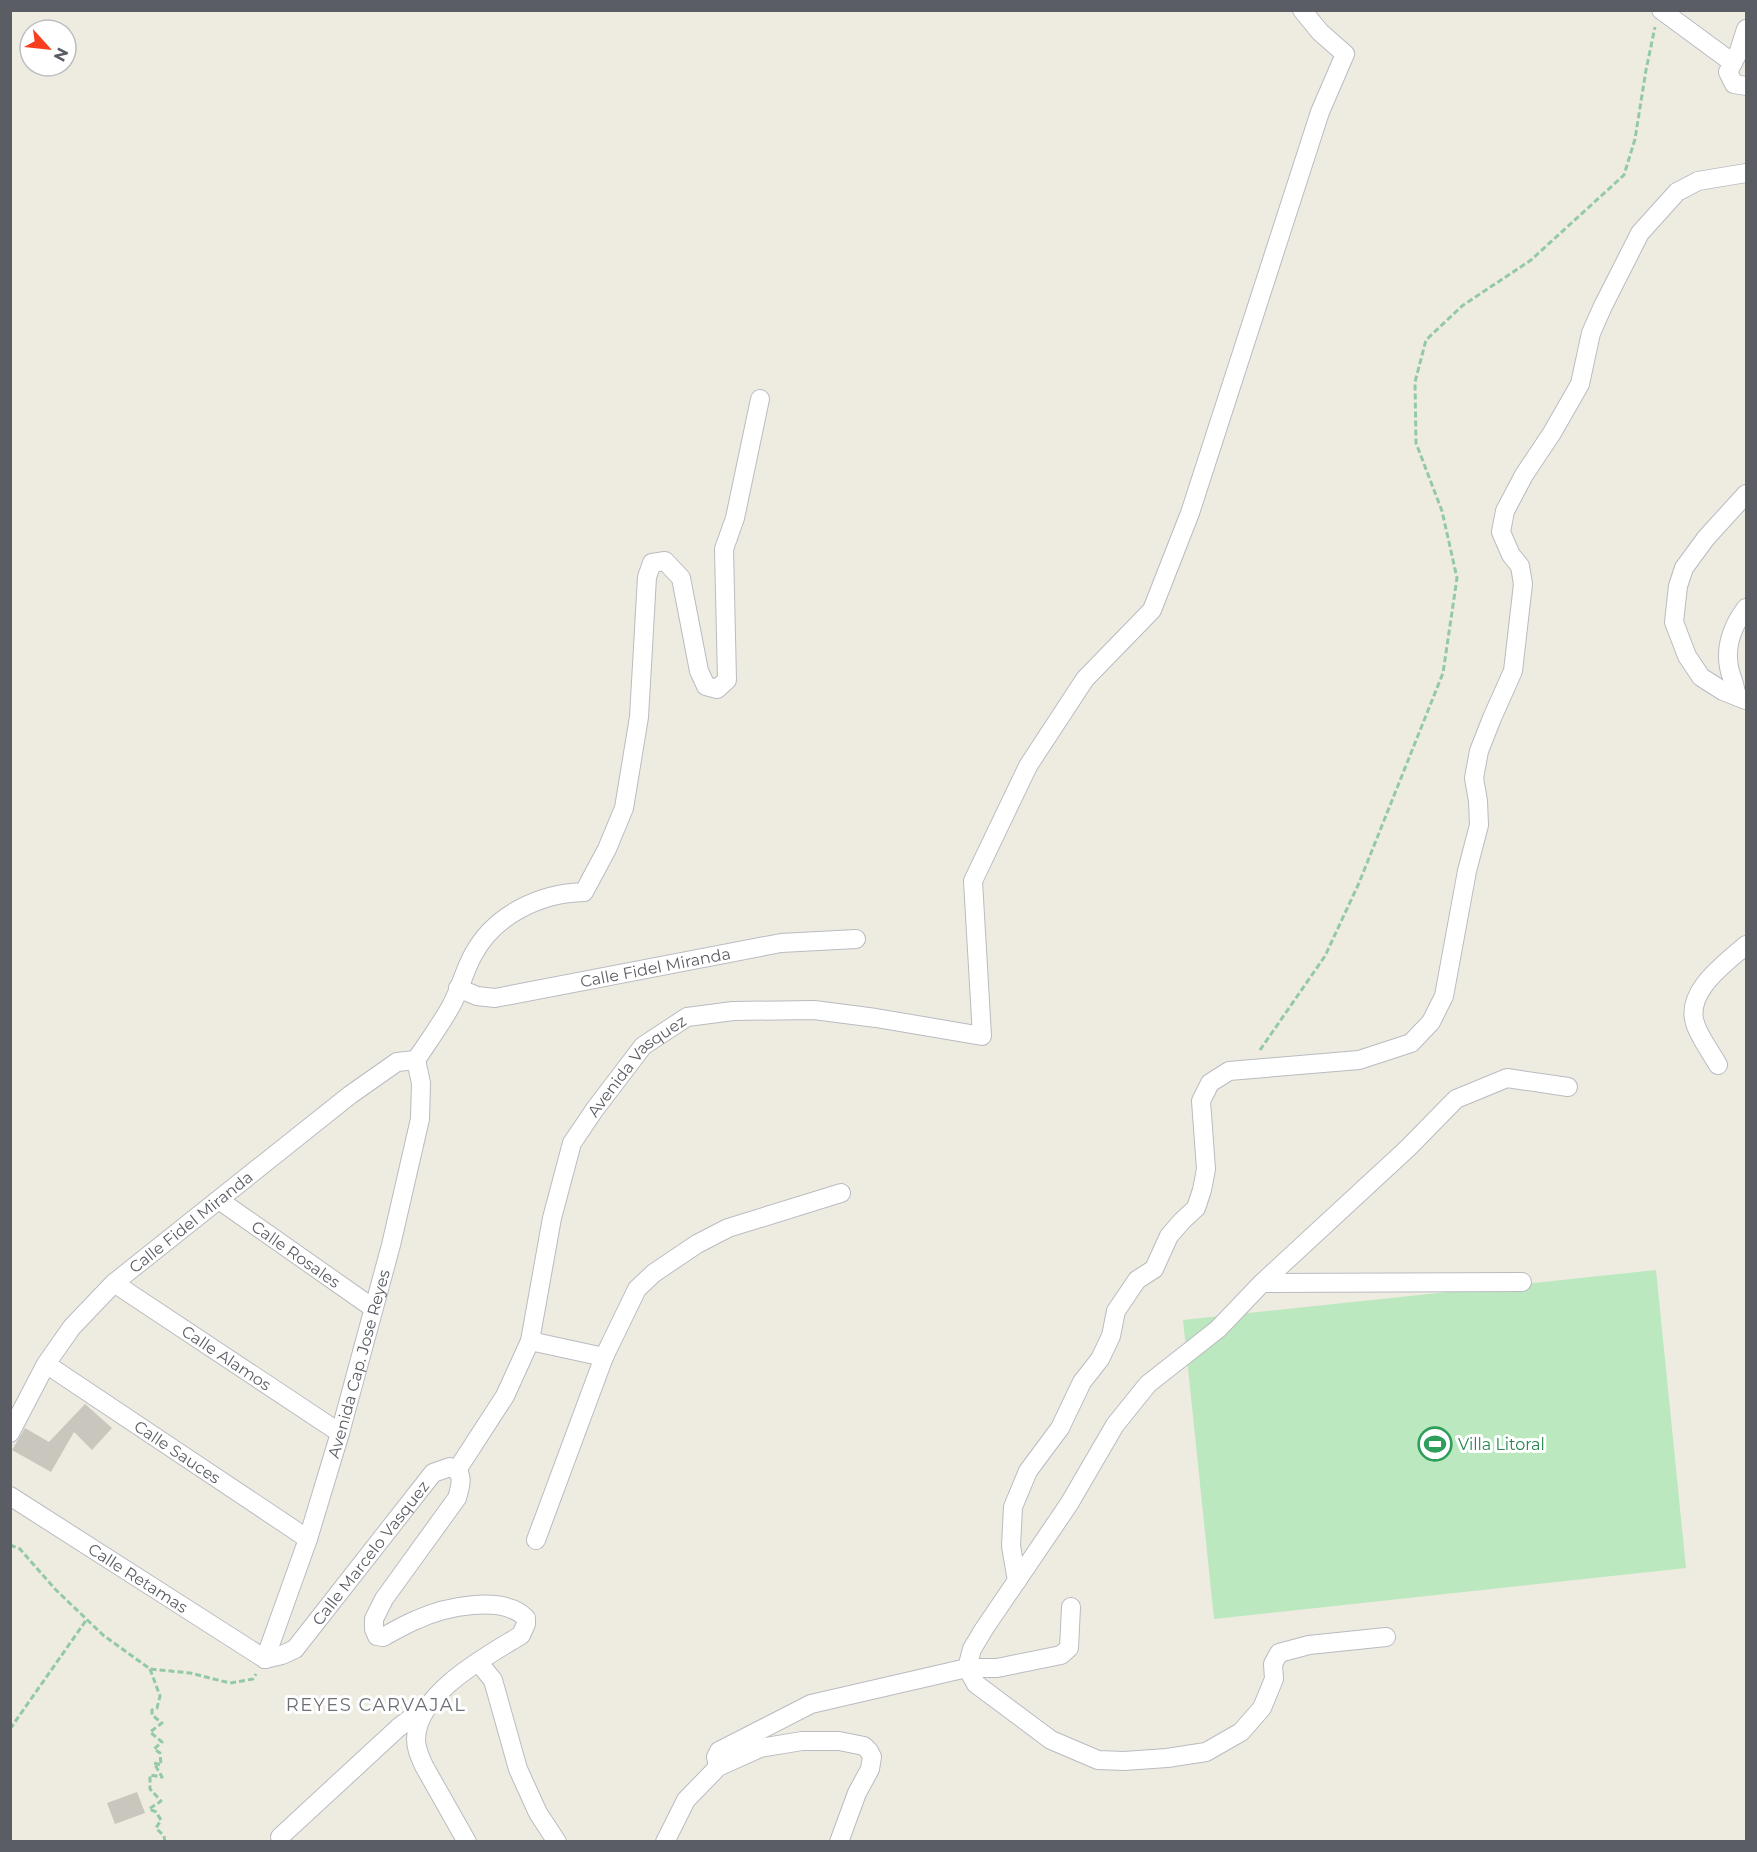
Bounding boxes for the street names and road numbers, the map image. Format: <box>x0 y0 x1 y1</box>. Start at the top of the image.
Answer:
street label: Calle Fidel Miranda <box>579 943 732 991</box>
street label: Avenida Vasquez <box>583 1011 690 1120</box>
street label: Calle Fidel Miranda <box>125 1167 256 1277</box>
street label: Calle Rosales <box>248 1216 344 1292</box>
street label: Avenida Cap. Jose Reyes <box>324 1267 393 1460</box>
street label: Calle Alamos <box>178 1321 275 1394</box>
street label: Calle Sauces <box>131 1416 224 1487</box>
street label: Calle Marcelo Vasquez <box>308 1477 433 1629</box>
street label: Calle Retamas <box>85 1539 192 1617</box>

